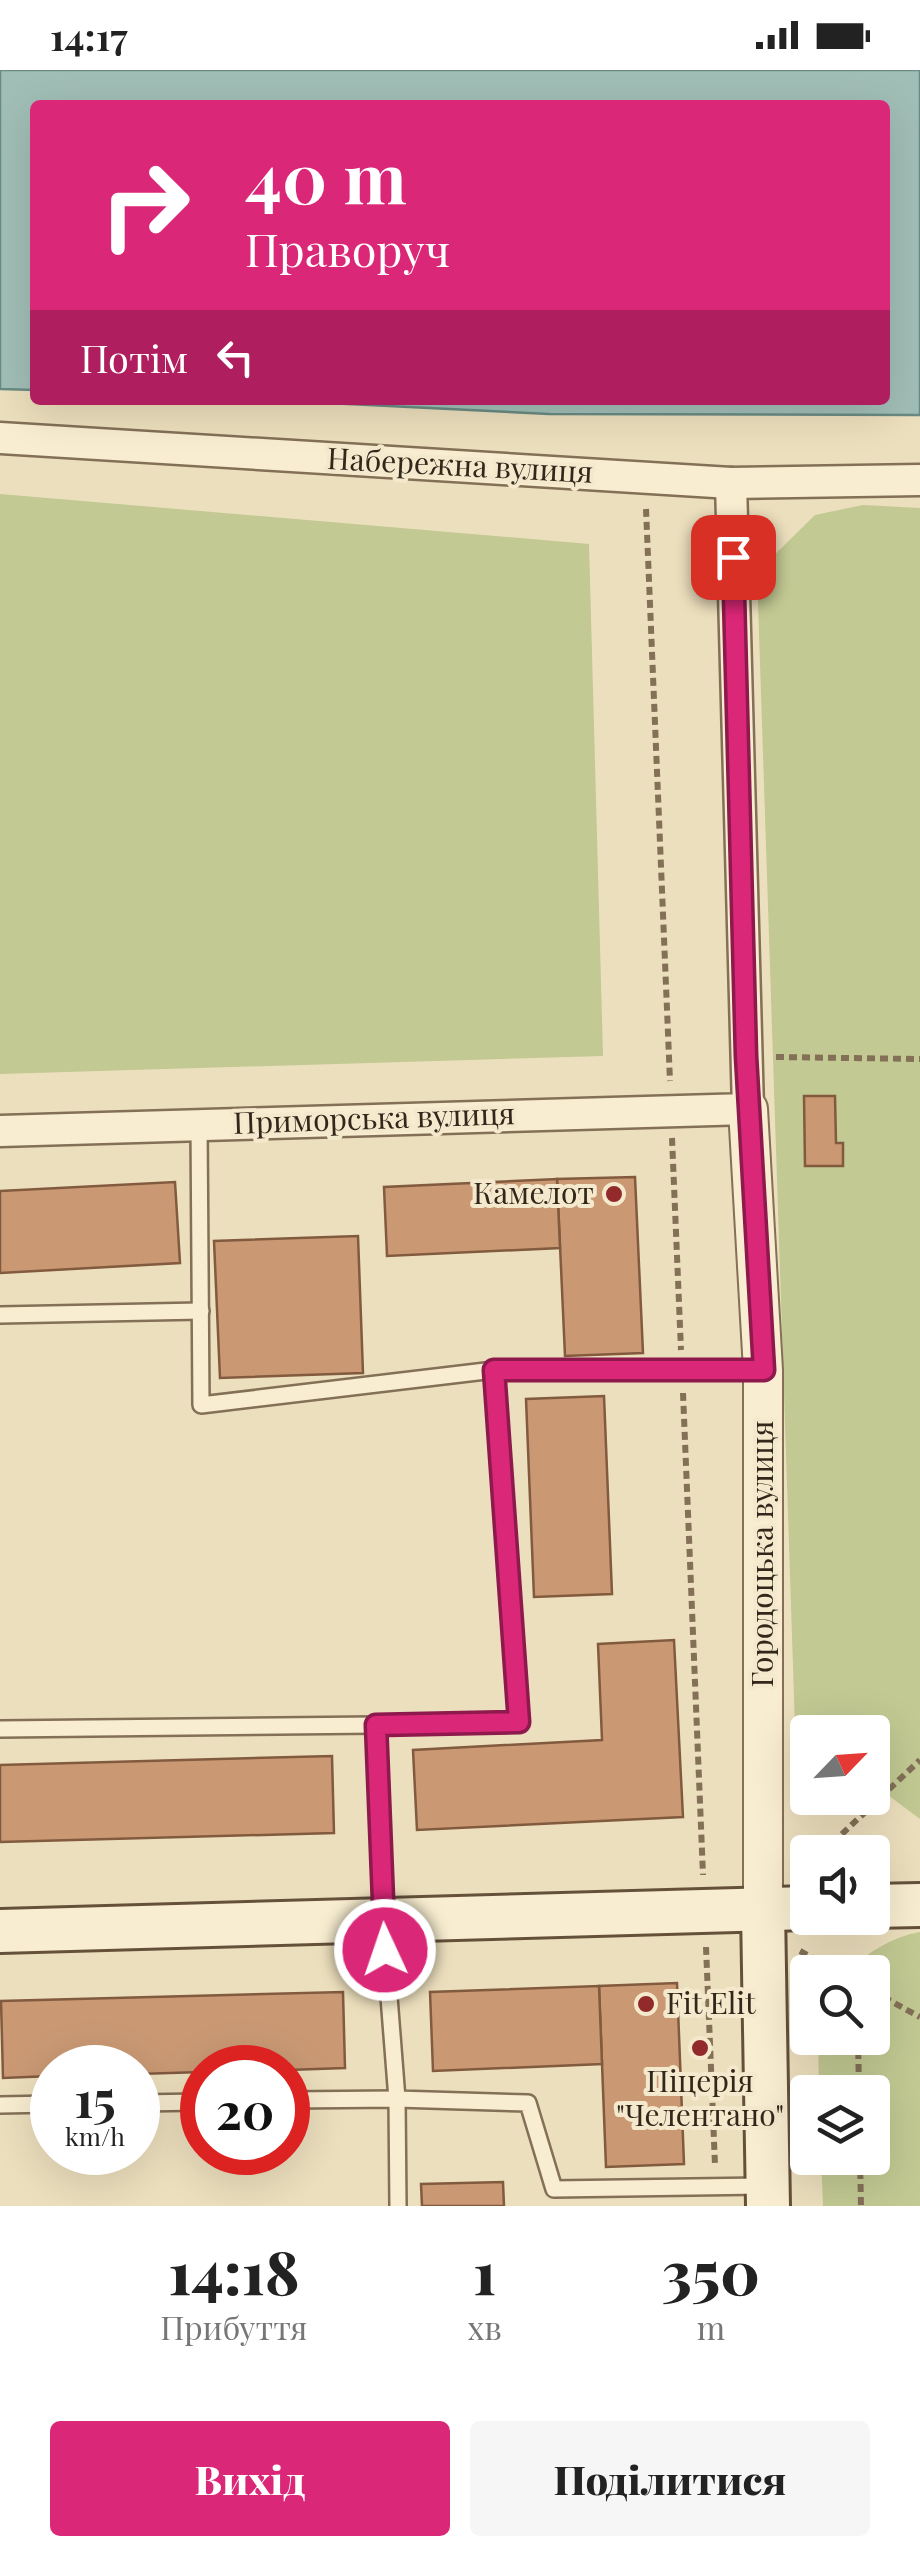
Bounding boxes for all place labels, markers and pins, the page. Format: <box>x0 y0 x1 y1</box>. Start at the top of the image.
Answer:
pin <box>691 515 776 600</box>
place label: Камелот <box>473 1172 594 1212</box>
marker: Камелот <box>603 1183 625 1205</box>
place label: Fit Elit <box>666 1982 756 2022</box>
marker: Fit Elit <box>635 1993 657 2015</box>
marker: Піцерія "Челентано" <box>689 2037 711 2059</box>
place label: Піцерія "Челентано" <box>616 2060 784 2134</box>

